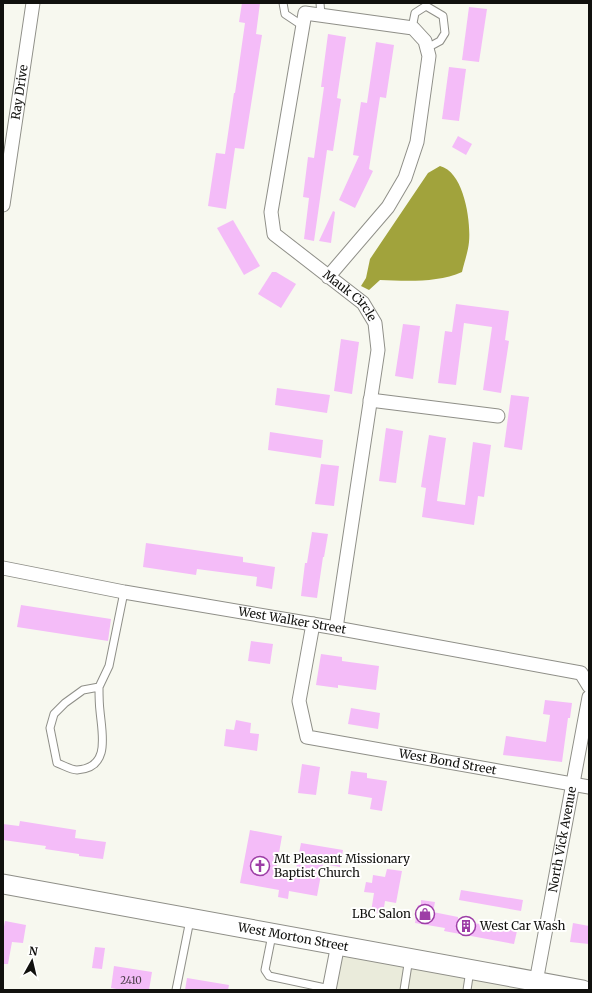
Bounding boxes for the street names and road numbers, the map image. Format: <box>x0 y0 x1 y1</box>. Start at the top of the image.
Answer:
street label: Ray Drive <box>8 64 31 121</box>
street label: Mauk Circle <box>320 267 380 324</box>
street label: West Walker Street <box>236 603 348 637</box>
street label: West Bond Street <box>397 745 498 778</box>
street label: North Vick Avenue <box>545 785 579 893</box>
street label: West Morton Street <box>236 919 350 954</box>

